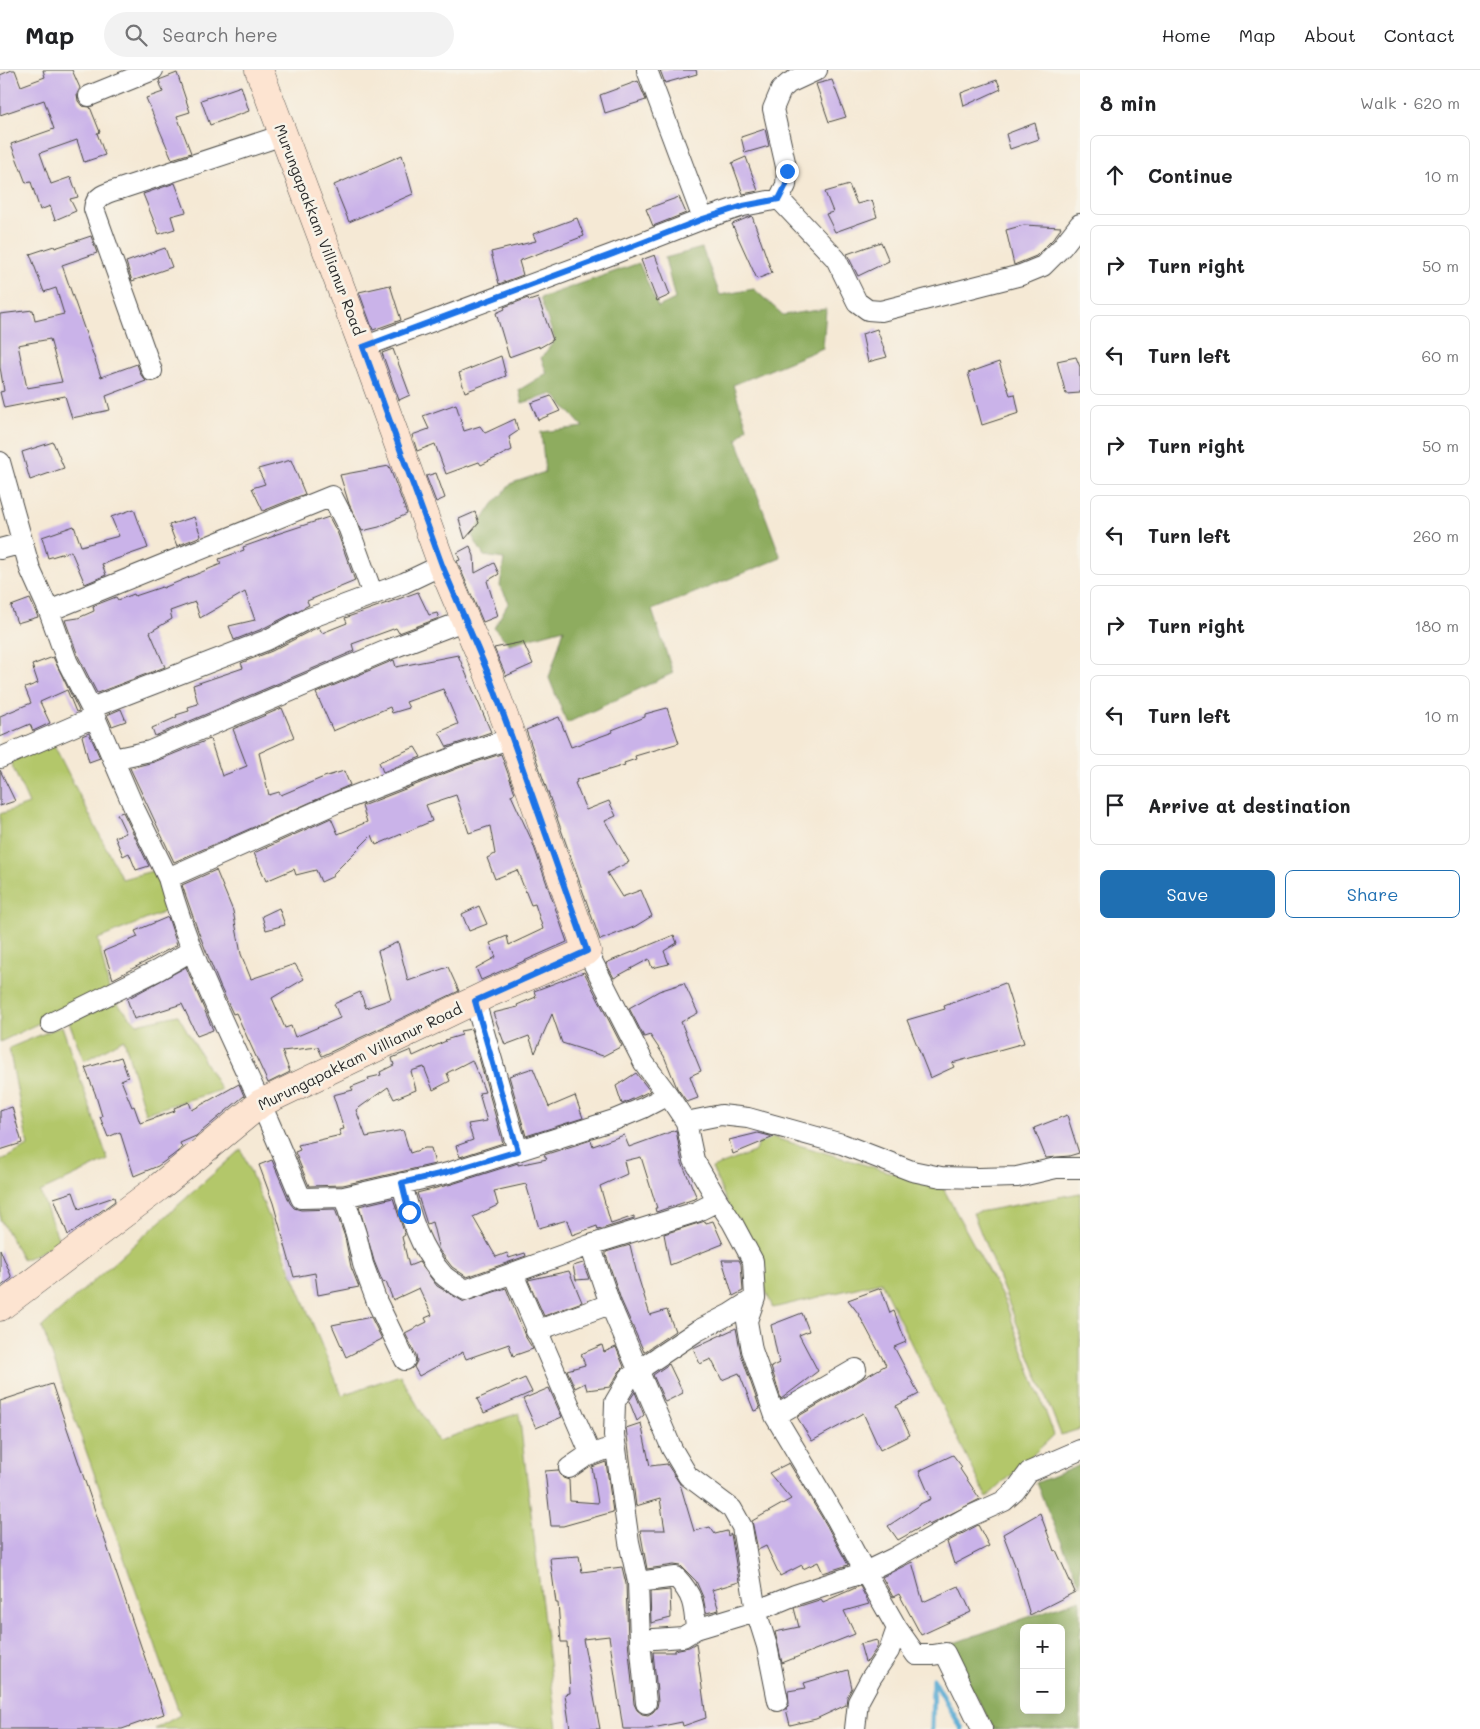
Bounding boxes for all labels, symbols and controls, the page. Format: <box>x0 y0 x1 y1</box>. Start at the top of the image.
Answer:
search box <box>104 12 454 57</box>
text: Map <box>25 19 74 50</box>
icon: search <box>122 21 150 49</box>
text: Search here <box>162 22 278 47</box>
text: Home <box>1162 23 1211 47</box>
text: Map <box>1239 23 1275 47</box>
text: About <box>1303 23 1356 47</box>
text: Contact <box>1384 23 1455 47</box>
text: 8 min <box>1100 89 1156 116</box>
text: Walk · 620 m <box>1360 92 1460 113</box>
street label: Murungapakkam Villianur Road <box>270 121 370 338</box>
route end <box>776 160 799 183</box>
icon: ahead <box>1101 161 1129 189</box>
text: Continue <box>1148 163 1233 188</box>
text: 10 m <box>1424 165 1459 186</box>
icon: right <box>1101 251 1129 279</box>
text: Turn right <box>1148 253 1245 278</box>
text: 50 m <box>1422 255 1459 276</box>
icon: left <box>1101 341 1129 369</box>
text: Turn left <box>1148 343 1231 368</box>
text: 60 m <box>1422 345 1459 366</box>
icon: right <box>1101 431 1129 459</box>
text: Turn right <box>1148 433 1245 458</box>
text: 50 m <box>1422 435 1459 456</box>
icon: left <box>1101 521 1129 549</box>
text: Turn left <box>1148 523 1231 548</box>
text: 260 m <box>1413 525 1459 546</box>
icon: right <box>1101 611 1129 639</box>
text: Turn right <box>1148 613 1245 638</box>
text: 180 m <box>1414 615 1459 636</box>
icon: left <box>1101 701 1129 729</box>
text: Turn left <box>1148 703 1231 728</box>
text: 10 m <box>1424 705 1459 726</box>
icon: arrive <box>1101 791 1129 819</box>
text: Arrive at destination <box>1148 793 1351 818</box>
button: Save <box>1100 870 1275 918</box>
button: Share <box>1285 870 1460 918</box>
street label: Murungapakkam Villianur Road <box>254 998 465 1114</box>
route start <box>398 1201 421 1224</box>
map controls <box>1020 1624 1065 1714</box>
button: + <box>1020 1624 1065 1669</box>
button: − <box>1020 1669 1065 1714</box>

